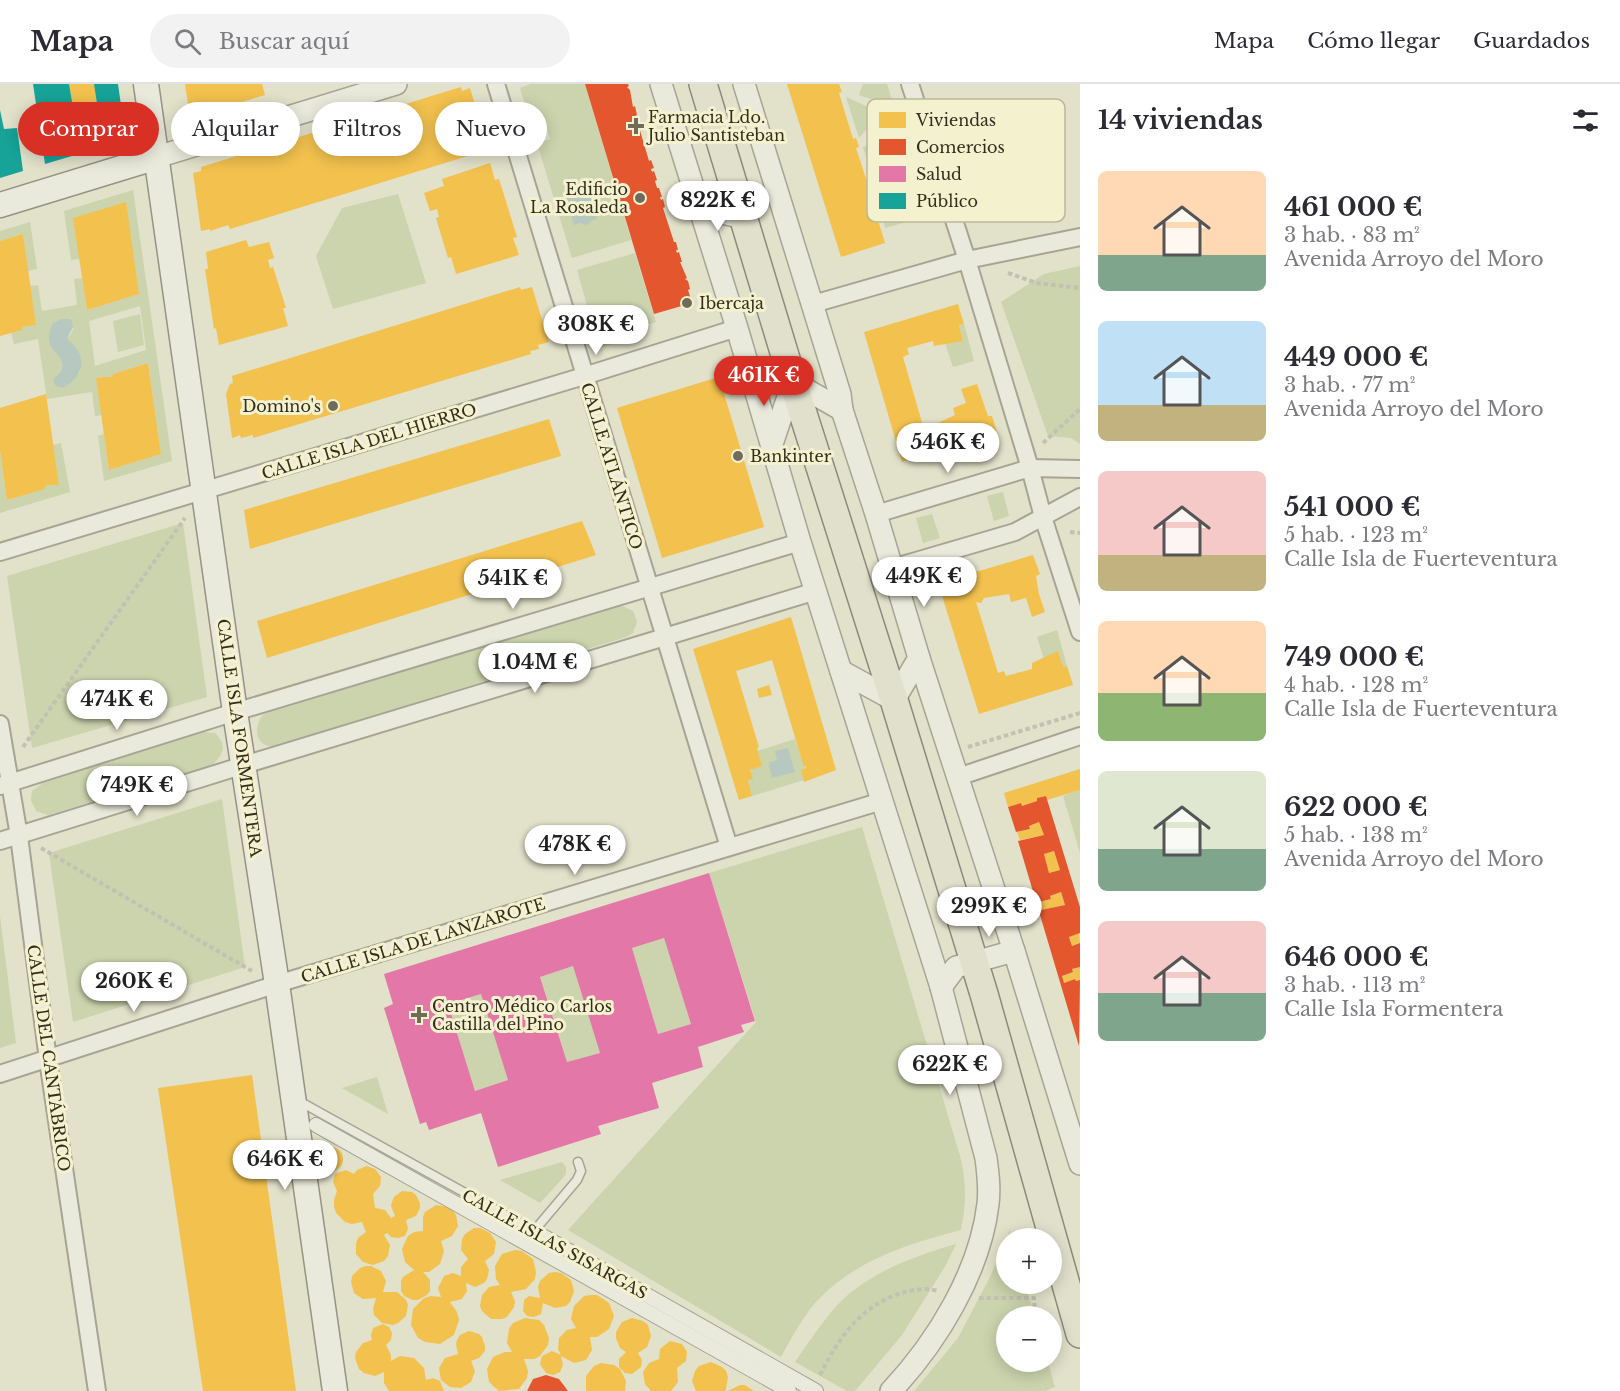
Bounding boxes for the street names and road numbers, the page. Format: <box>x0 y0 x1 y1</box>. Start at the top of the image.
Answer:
street label: CALLE ATLÁNTICO <box>577 380 647 552</box>
street label: CALLE ISLA DEL HIERRO <box>259 399 479 483</box>
street label: CALLE ISLA FORMENTERA <box>213 617 267 859</box>
street label: CALLE ISLA DE LANZAROTE <box>298 893 548 987</box>
street label: CALLE DEL CANTÁBRICO <box>23 943 75 1173</box>
street label: CALLE ISLAS SISARGAS <box>459 1185 651 1303</box>

